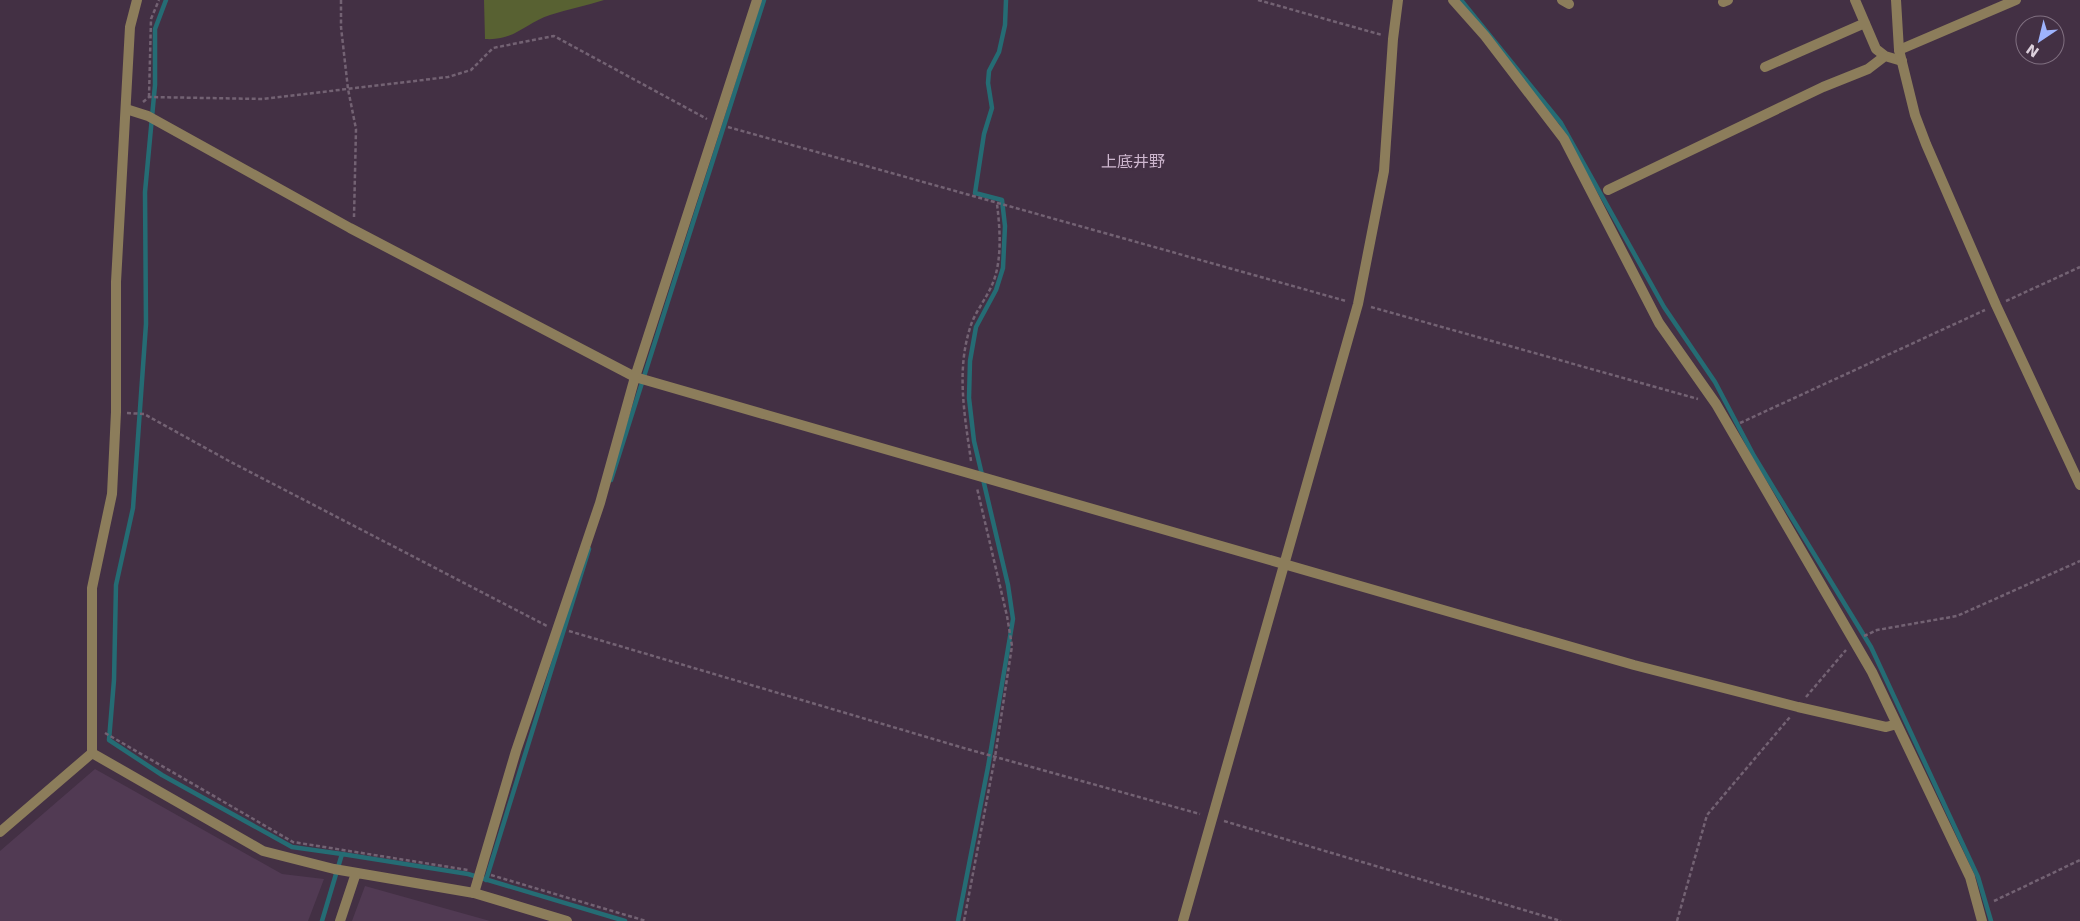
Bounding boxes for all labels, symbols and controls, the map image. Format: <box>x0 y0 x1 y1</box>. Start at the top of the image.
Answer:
north arrow <box>2015 15 2065 65</box>
text: N <box>2023 41 2042 61</box>
district label: 上底井野 <box>1101 152 1165 171</box>

